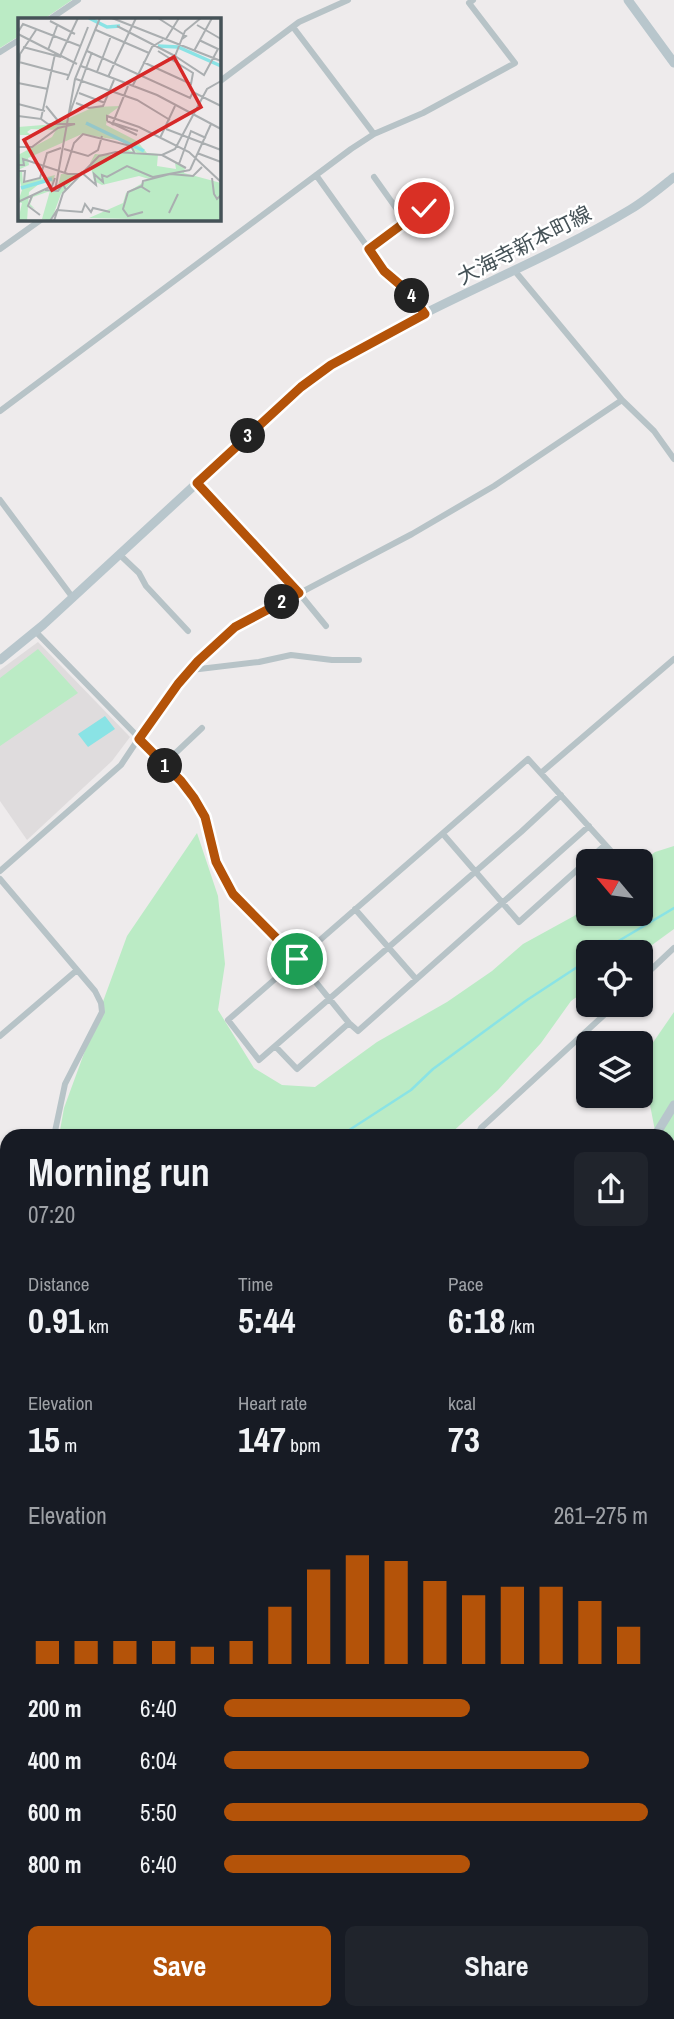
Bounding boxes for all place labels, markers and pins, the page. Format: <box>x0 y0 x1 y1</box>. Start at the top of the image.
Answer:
pin <box>394 178 454 238</box>
pin: 4 <box>394 278 430 314</box>
pin: 3 <box>230 418 266 453</box>
pin: 2 <box>264 584 300 620</box>
pin: 1 <box>148 748 182 784</box>
pin <box>267 929 327 989</box>

